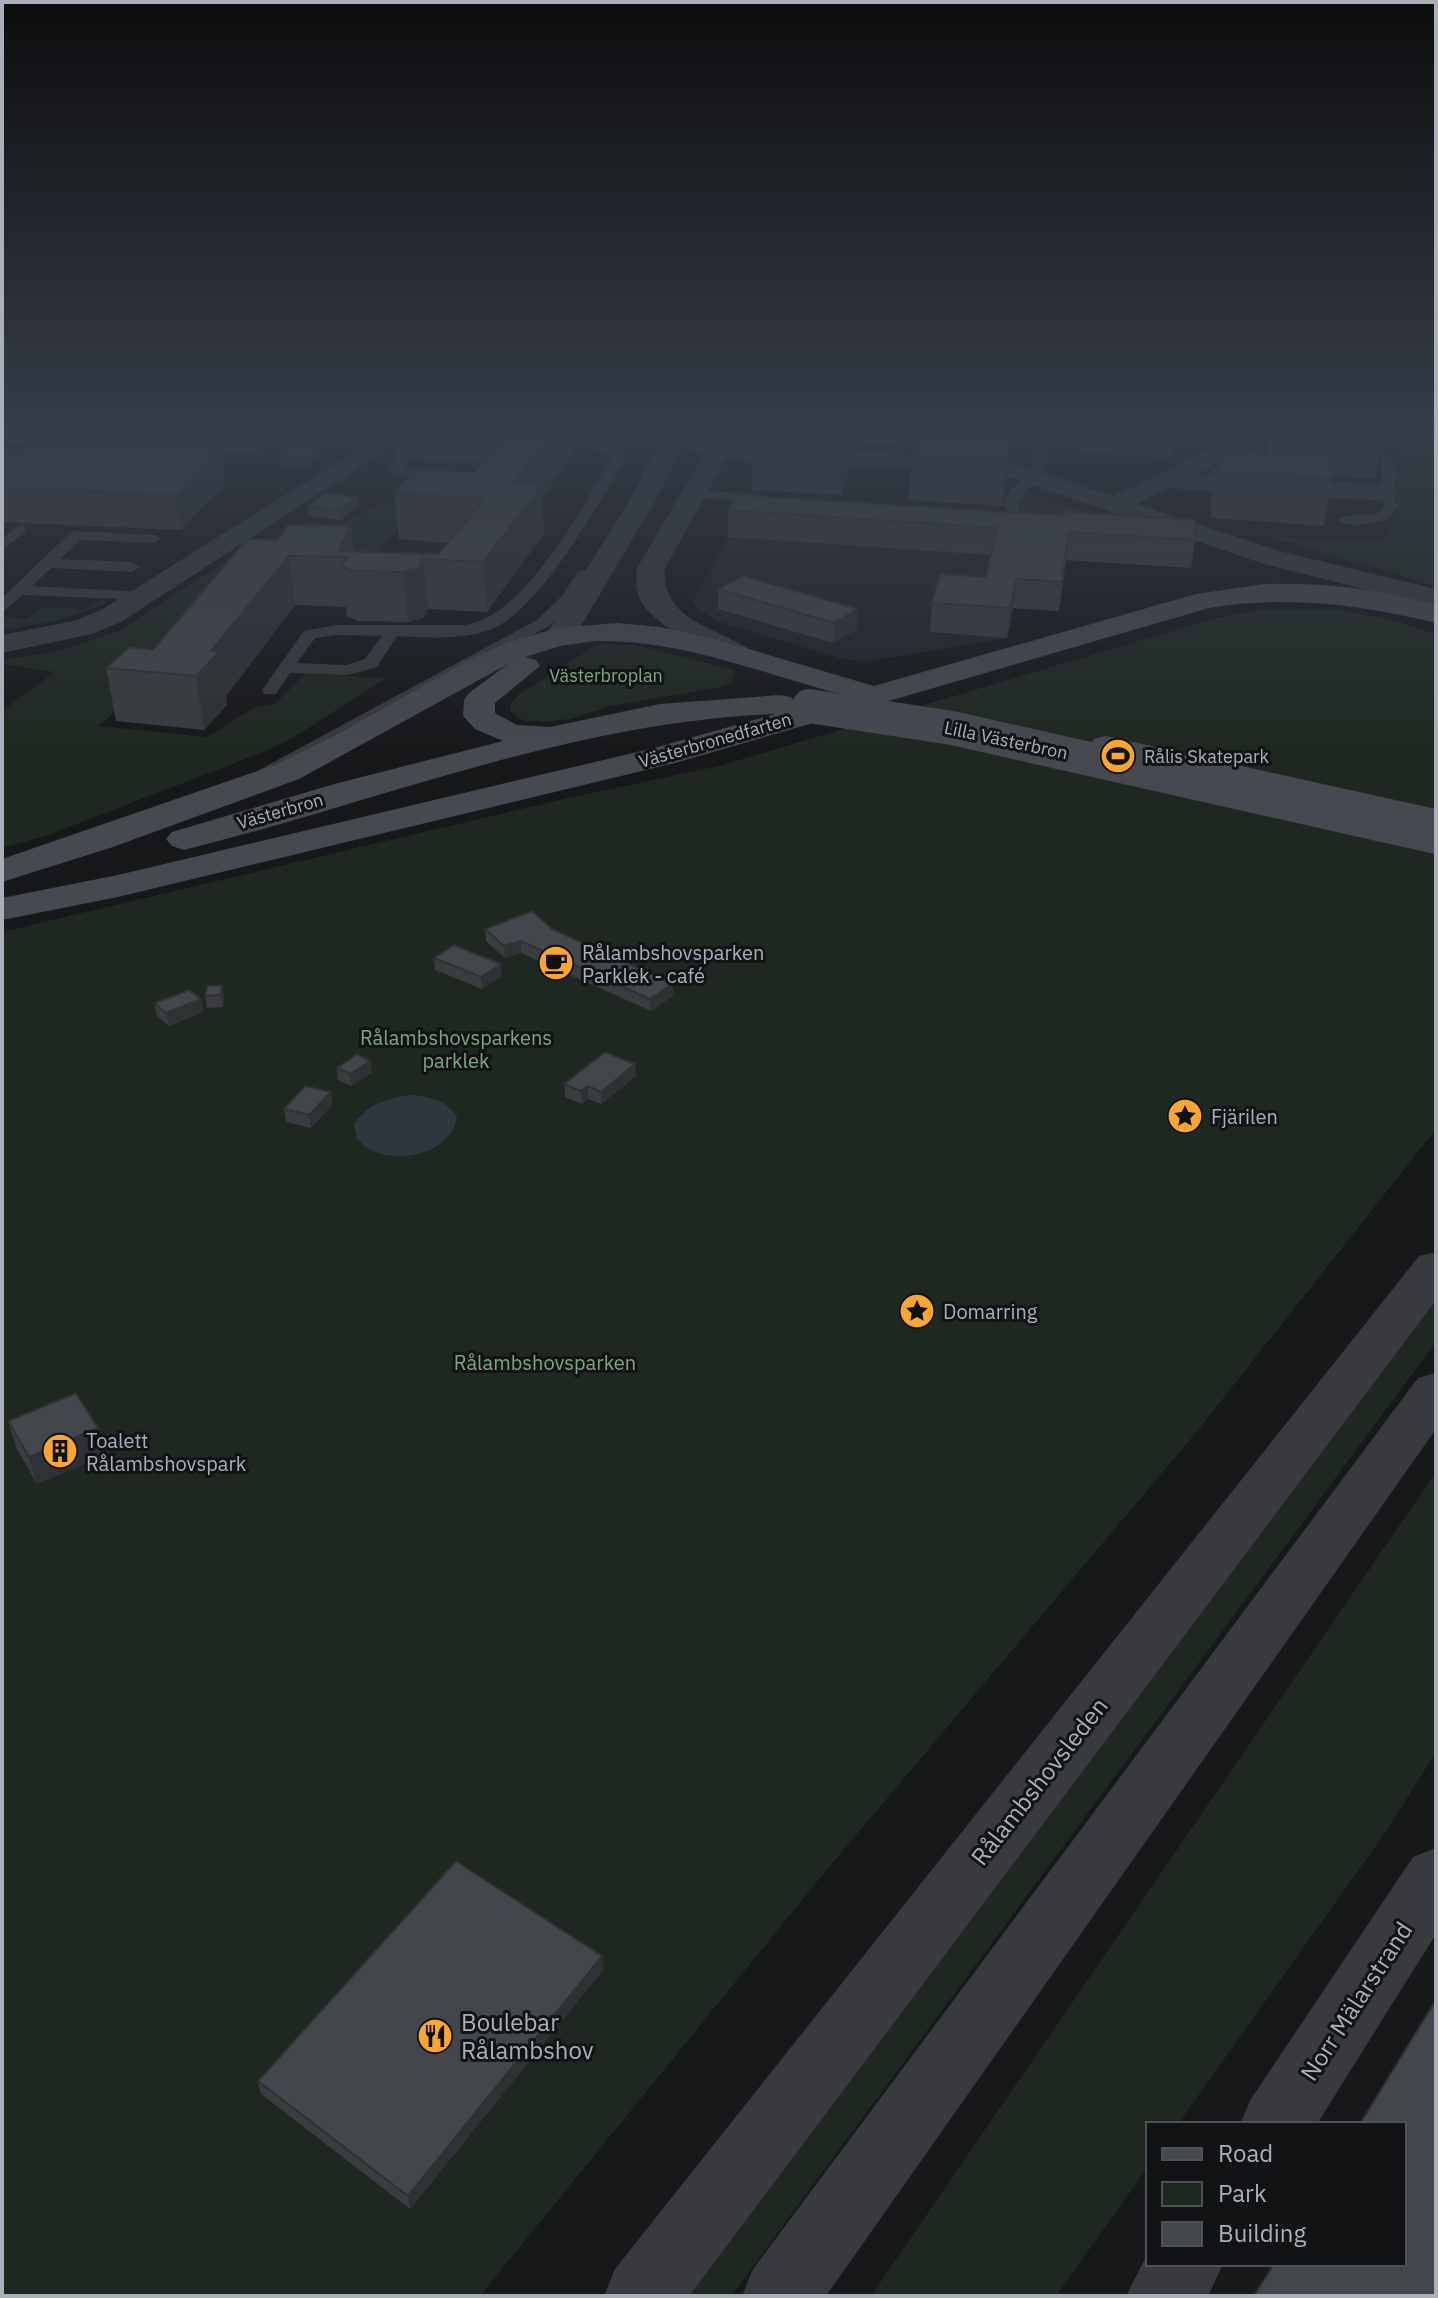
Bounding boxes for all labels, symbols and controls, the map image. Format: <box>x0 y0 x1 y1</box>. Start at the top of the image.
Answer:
park label: Västerbroplan <box>549 664 663 687</box>
street label: Västerbronedfarten <box>636 707 794 773</box>
street label: Lilla Västerbron <box>942 716 1070 764</box>
sports icon: Rålis Skatepark <box>1099 737 1137 775</box>
place label: Rålis Skatepark <box>1144 745 1270 768</box>
street label: Västerbron <box>234 788 326 834</box>
place label: Rålambshovsparken Parklek - café <box>582 939 764 989</box>
cafe icon: Rålambshovsparken Parklek - café <box>537 944 575 982</box>
park label: Rålambshovsparkens parklek <box>360 1024 552 1074</box>
place icon: Fjärilen <box>1166 1097 1204 1135</box>
place label: Fjärilen <box>1211 1103 1278 1130</box>
place icon: Domarring <box>898 1292 936 1330</box>
place label: Domarring <box>943 1298 1038 1325</box>
park label: Rålambshovsparken <box>454 1349 636 1376</box>
place label: Toalett Rålambshovspark <box>86 1427 247 1477</box>
building icon: Toalett Rålambshovspark <box>41 1432 79 1470</box>
street label: Rålambshovsleden <box>963 1691 1115 1871</box>
street label: Norr Mälarstrand <box>1293 1915 1419 2087</box>
place label: Boulebar Rålambshov <box>461 2006 594 2066</box>
restaurant icon: Boulebar Rålambshov <box>416 2017 454 2055</box>
legend <box>1146 2122 1406 2266</box>
text: Road <box>1218 2137 1273 2169</box>
text: Park <box>1218 2177 1267 2209</box>
text: Building <box>1218 2217 1306 2249</box>

